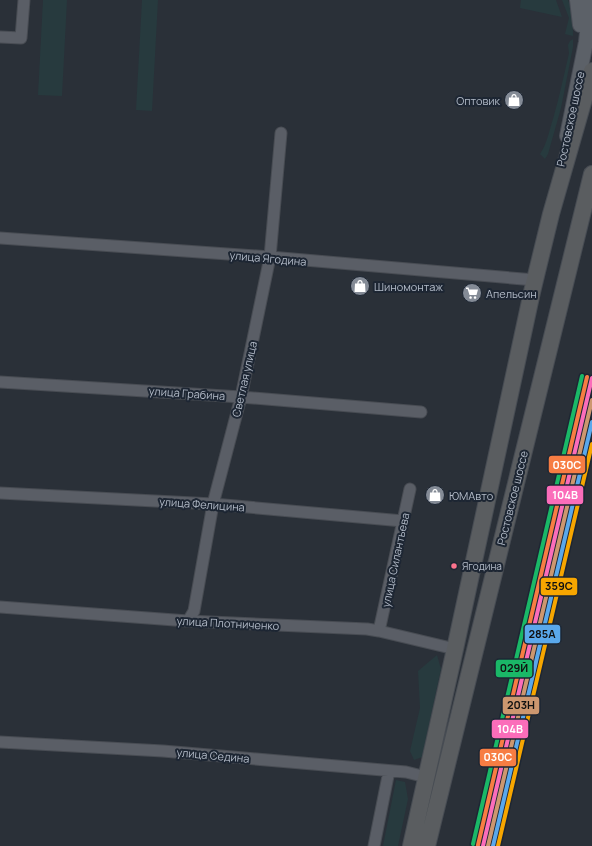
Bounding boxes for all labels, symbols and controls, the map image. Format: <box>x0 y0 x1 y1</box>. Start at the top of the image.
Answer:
street label: Ростовское шоссе <box>553 70 588 168</box>
shop icon: Оптовик <box>503 89 525 111</box>
place label: Оптовик <box>456 93 501 108</box>
street label: улица Ягодина <box>229 247 307 269</box>
shop icon: Шиномонтаж <box>349 275 371 297</box>
place label: Шиномонтаж <box>374 279 443 294</box>
supermarket icon: Апельсин <box>461 282 483 304</box>
place label: Апельсин <box>486 286 537 301</box>
street label: Светлая улица <box>228 340 260 418</box>
street label: улица Грабина <box>148 383 226 403</box>
street label: Ростовское шоссе <box>493 449 531 547</box>
line badge: 030C <box>548 455 586 474</box>
text: 030C <box>553 457 582 472</box>
shop icon: ЮМАвто <box>424 484 446 506</box>
line badge: 104В <box>546 485 584 505</box>
text: 104В <box>552 487 578 502</box>
place label: ЮМАвто <box>449 488 494 503</box>
street label: улица Фелицина <box>159 494 245 514</box>
street label: улица Силантьева <box>378 511 412 609</box>
place label: Ягодина <box>462 559 502 573</box>
marker: Ягодина <box>449 561 459 571</box>
line badge: 359С <box>540 577 578 596</box>
text: 359С <box>545 578 573 593</box>
street label: улица Плотниченко <box>176 613 280 633</box>
line badge: 285А <box>524 624 561 644</box>
text: 285А <box>528 626 556 641</box>
line badge: 029Й <box>495 659 533 678</box>
text: 029Й <box>500 660 528 675</box>
line badge: 203Н <box>502 696 540 715</box>
text: 203Н <box>507 697 535 712</box>
line badge: 104В <box>491 719 529 739</box>
text: 104В <box>497 721 523 736</box>
street label: улица Седина <box>176 744 250 766</box>
line badge: 030C <box>479 748 517 767</box>
text: 030C <box>484 749 513 764</box>

